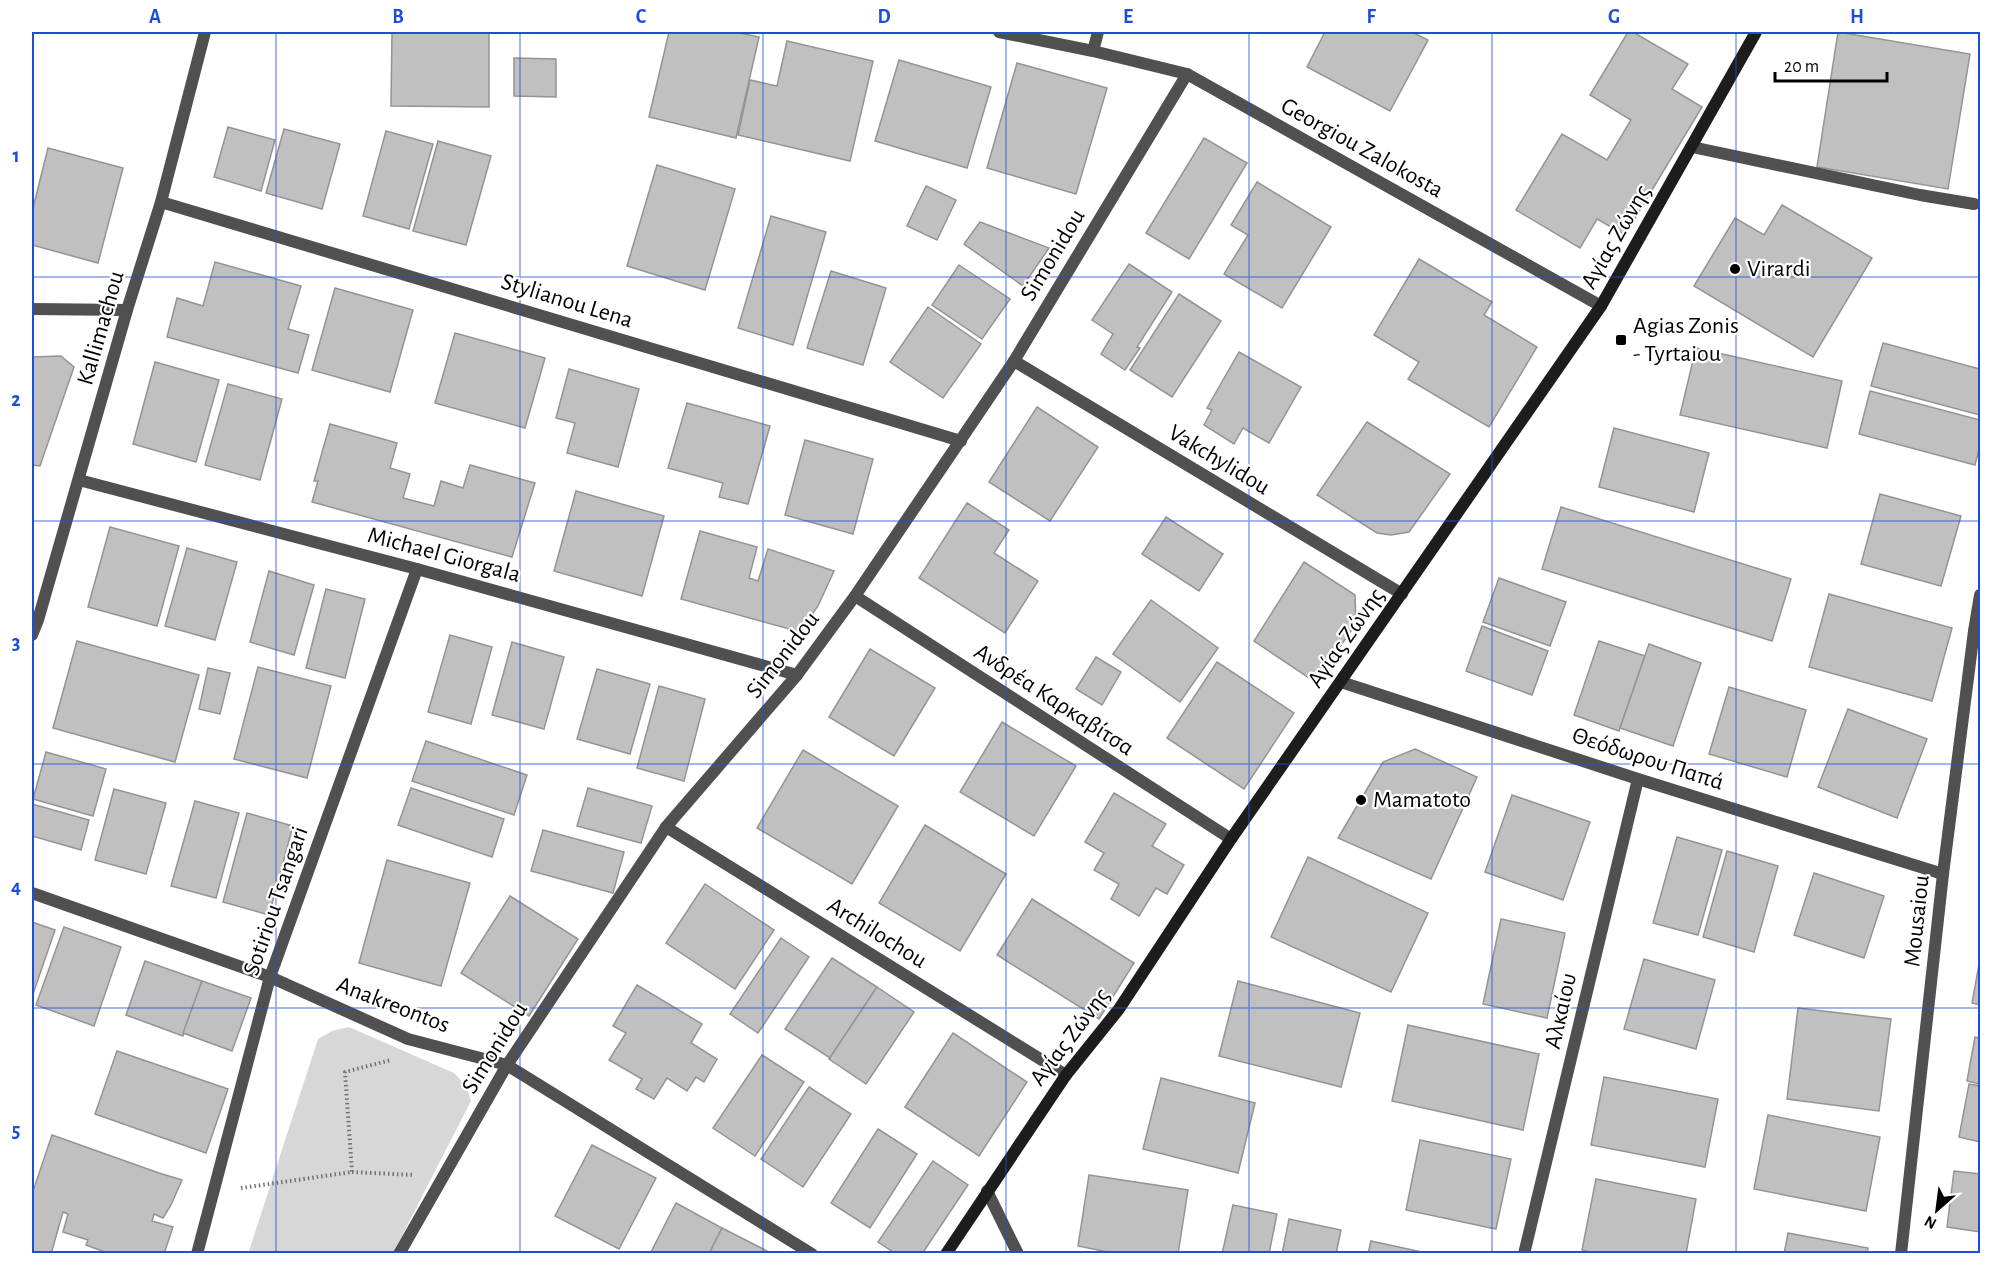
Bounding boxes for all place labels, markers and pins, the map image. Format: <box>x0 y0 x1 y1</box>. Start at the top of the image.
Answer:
place label: Virardi <box>1747 257 1811 281</box>
marker: Virardi <box>1728 262 1742 276</box>
place label: Agias Zonis - Tyrtaiou <box>1633 314 1739 366</box>
marker: Agias Zonis - Tyrtaiou <box>1614 333 1628 347</box>
place label: Mamatoto <box>1373 788 1471 812</box>
marker: Mamatoto <box>1354 793 1368 807</box>

